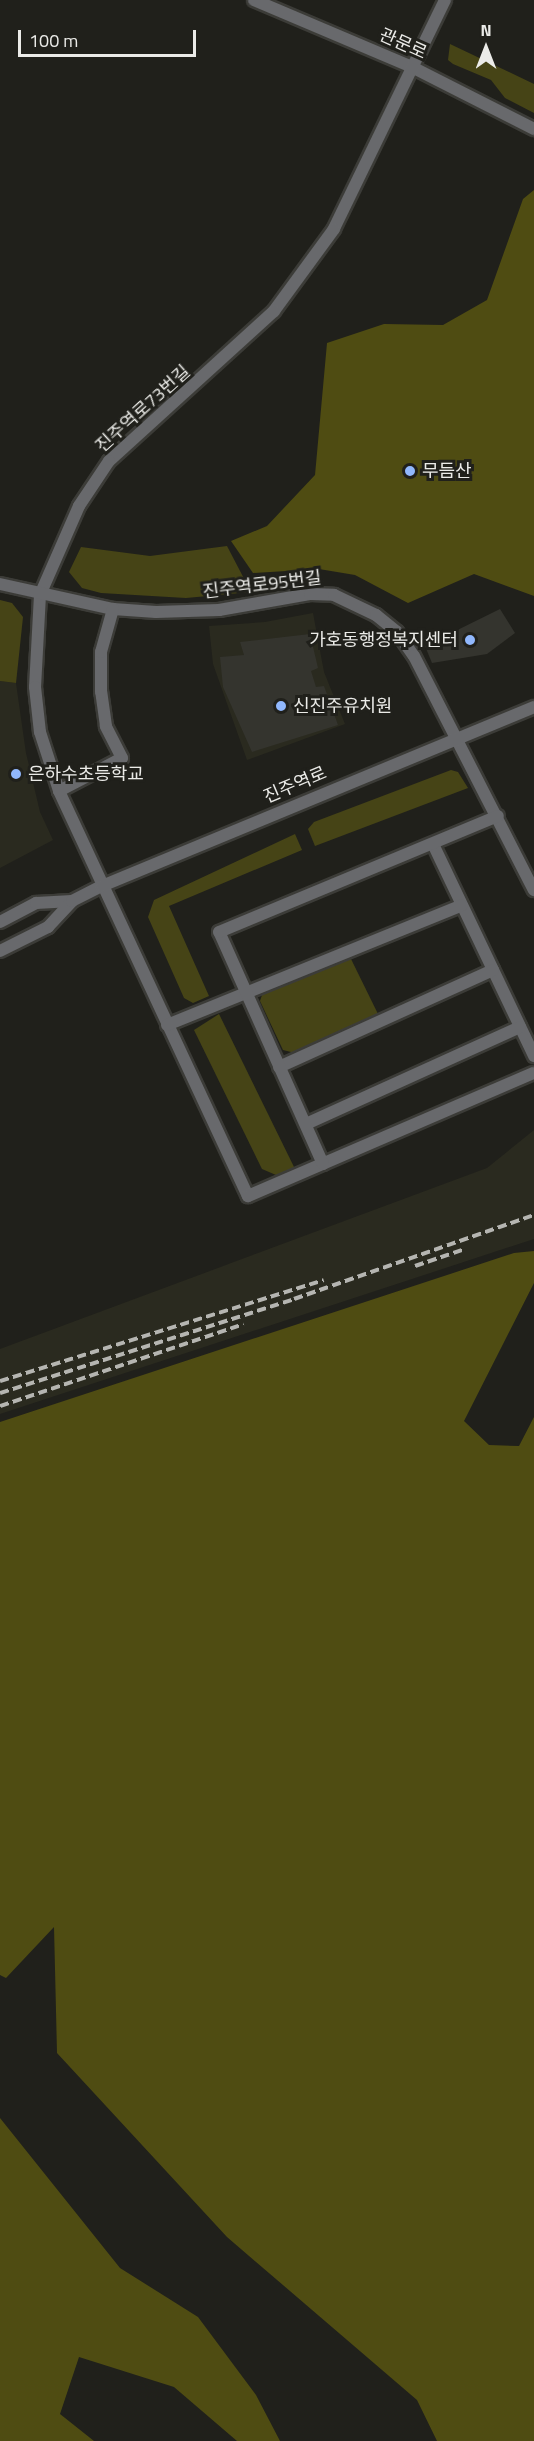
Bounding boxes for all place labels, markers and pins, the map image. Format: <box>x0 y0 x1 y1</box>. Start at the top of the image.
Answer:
place label: 무듬산 <box>422 460 472 482</box>
marker: 무듬산 <box>403 464 417 478</box>
place label: 가호동행정복지센터 <box>309 629 458 651</box>
marker: 가호동행정복지센터 <box>463 633 477 647</box>
place label: 신진주유치원 <box>293 695 392 717</box>
marker: 신진주유치원 <box>274 699 288 713</box>
place label: 은하수초등학교 <box>28 763 144 785</box>
marker: 은하수초등학교 <box>9 767 23 781</box>

